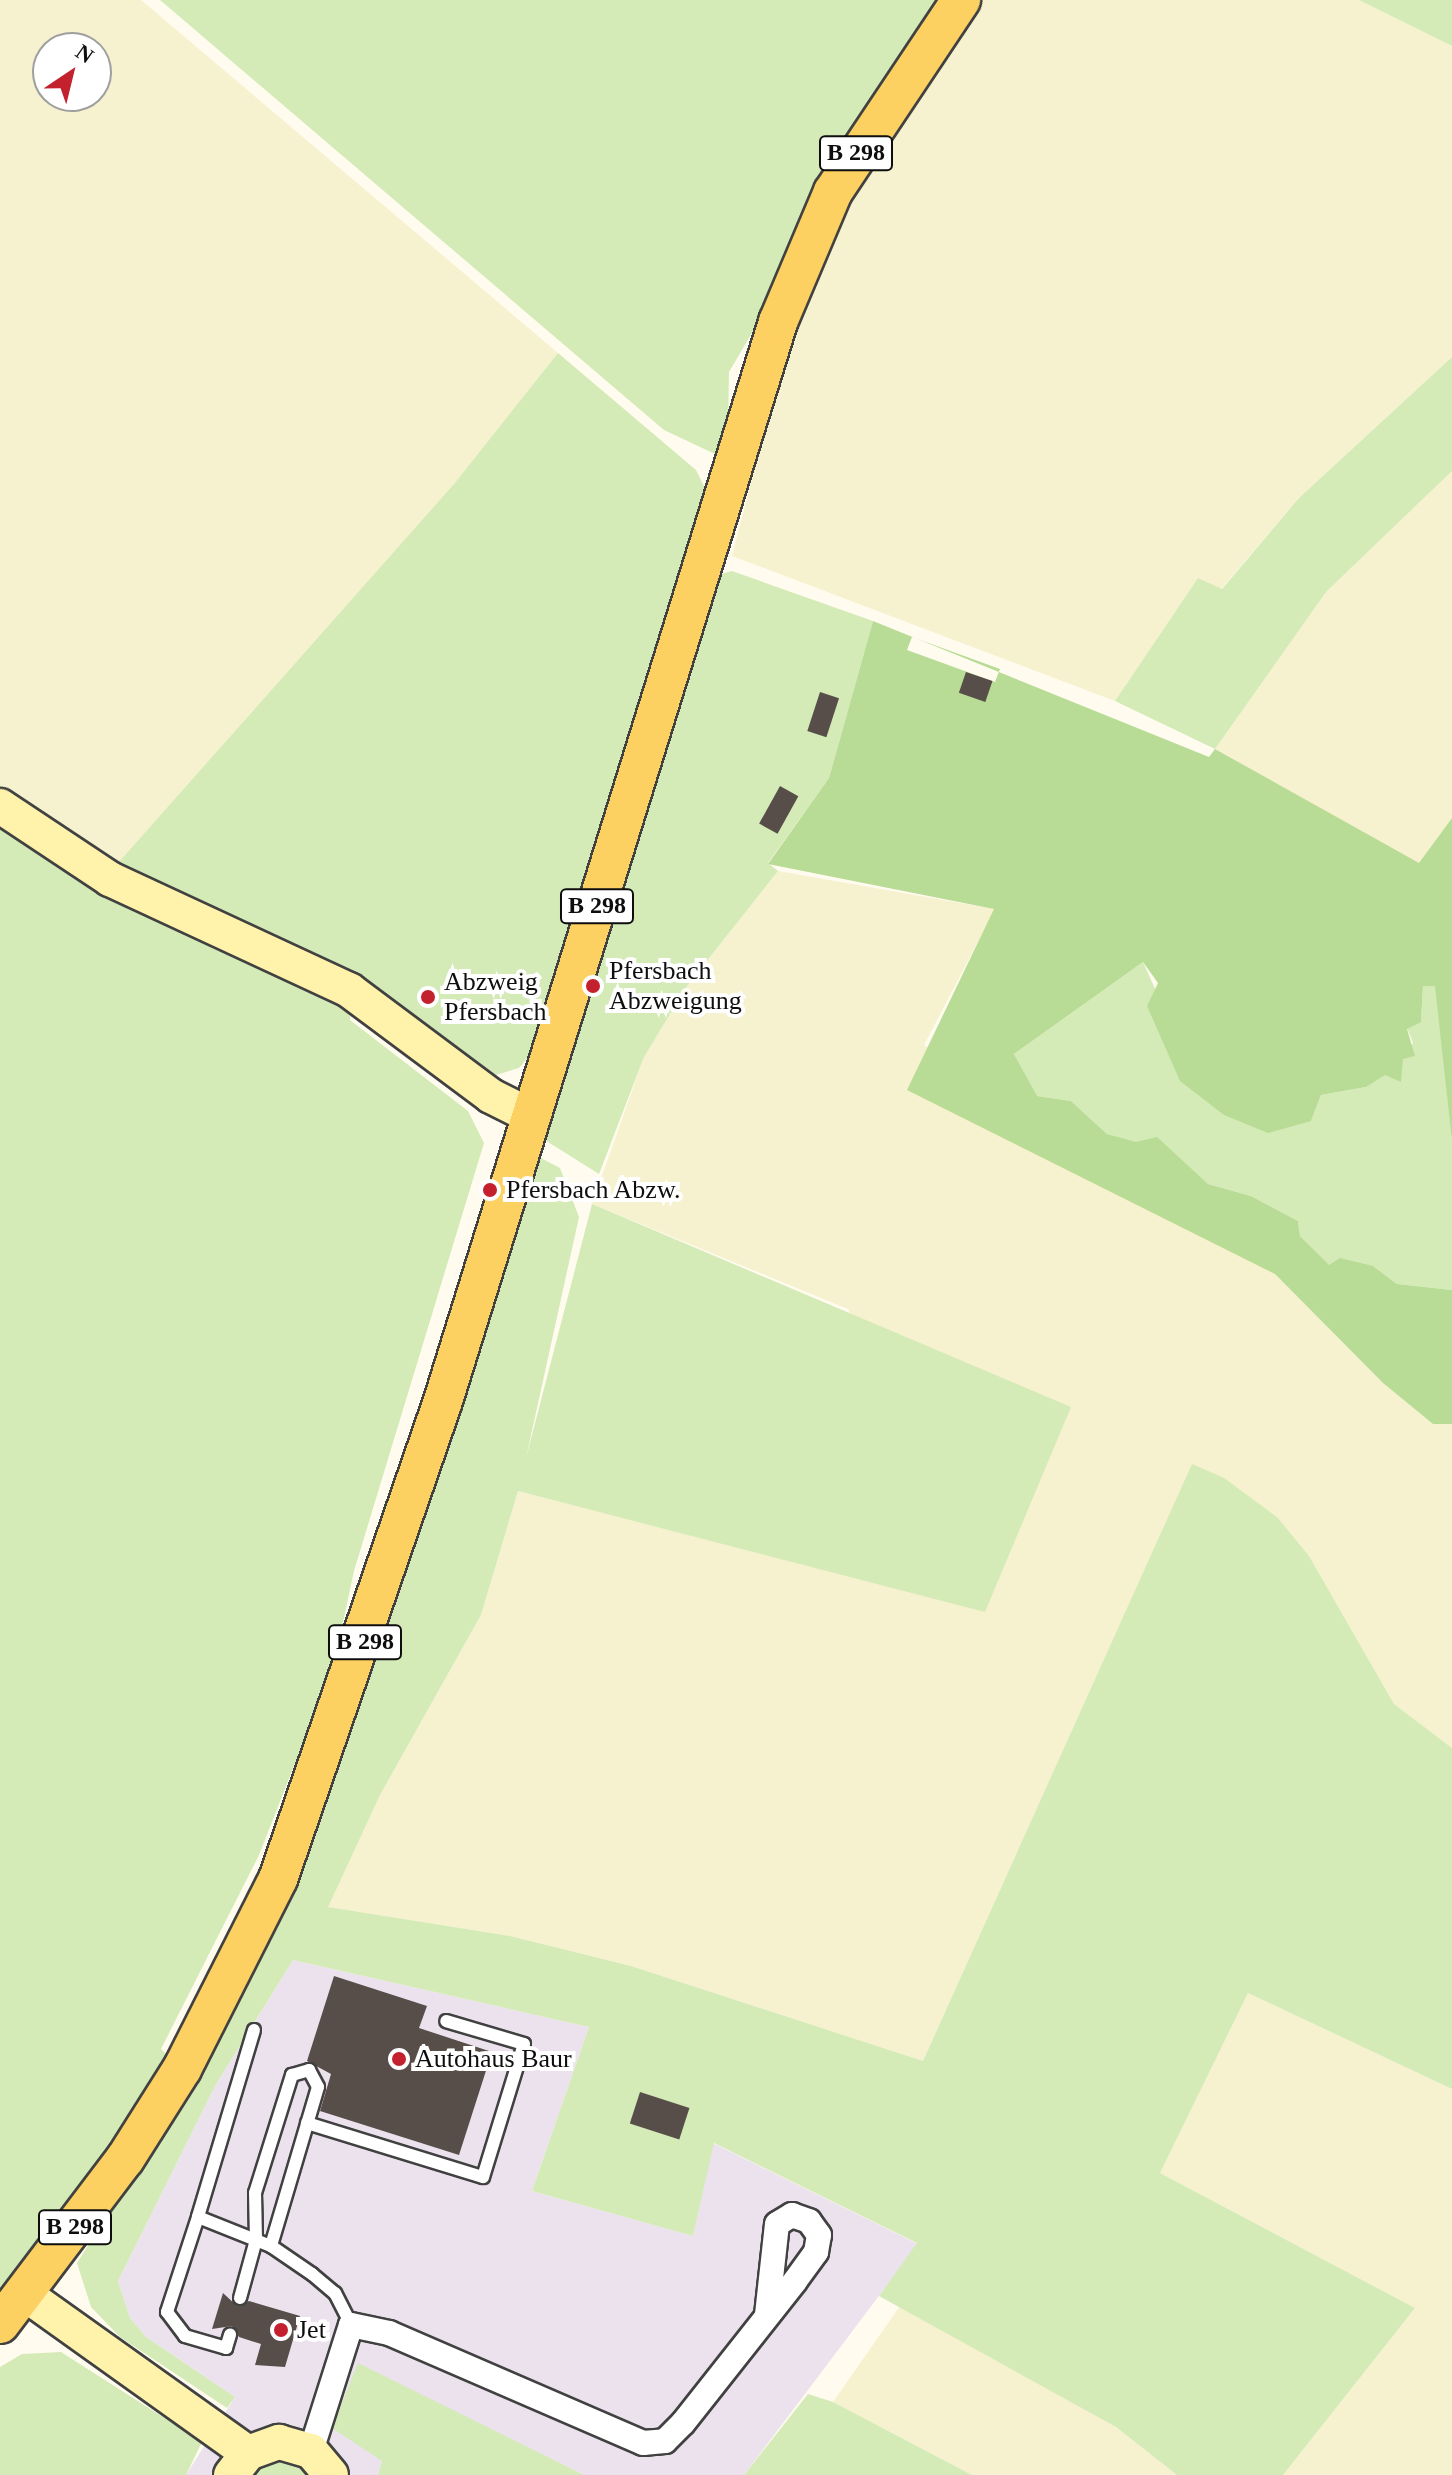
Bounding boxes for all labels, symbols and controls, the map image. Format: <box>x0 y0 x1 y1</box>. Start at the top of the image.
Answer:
north arrow <box>32 32 112 112</box>
text: N <box>71 39 99 68</box>
road number: B 298 <box>818 133 894 173</box>
road number: B 298 <box>559 886 635 926</box>
place label: Pfersbach Abzweigung <box>609 955 742 1016</box>
place label: Abzweig Pfersbach <box>444 966 547 1028</box>
marker: Pfersbach Abzweigung <box>584 977 602 995</box>
marker: Abzweig Pfersbach <box>419 988 437 1006</box>
place label: Pfersbach Abzw. <box>506 1174 682 1206</box>
marker: Pfersbach Abzw. <box>481 1181 499 1199</box>
road number: B 298 <box>327 1622 403 1662</box>
place label: Autohaus Baur <box>415 2043 572 2075</box>
marker: Autohaus Baur <box>390 2050 408 2068</box>
road number: B 298 <box>37 2207 113 2247</box>
place label: Jet <box>297 2314 326 2346</box>
marker: Jet <box>272 2321 290 2339</box>

